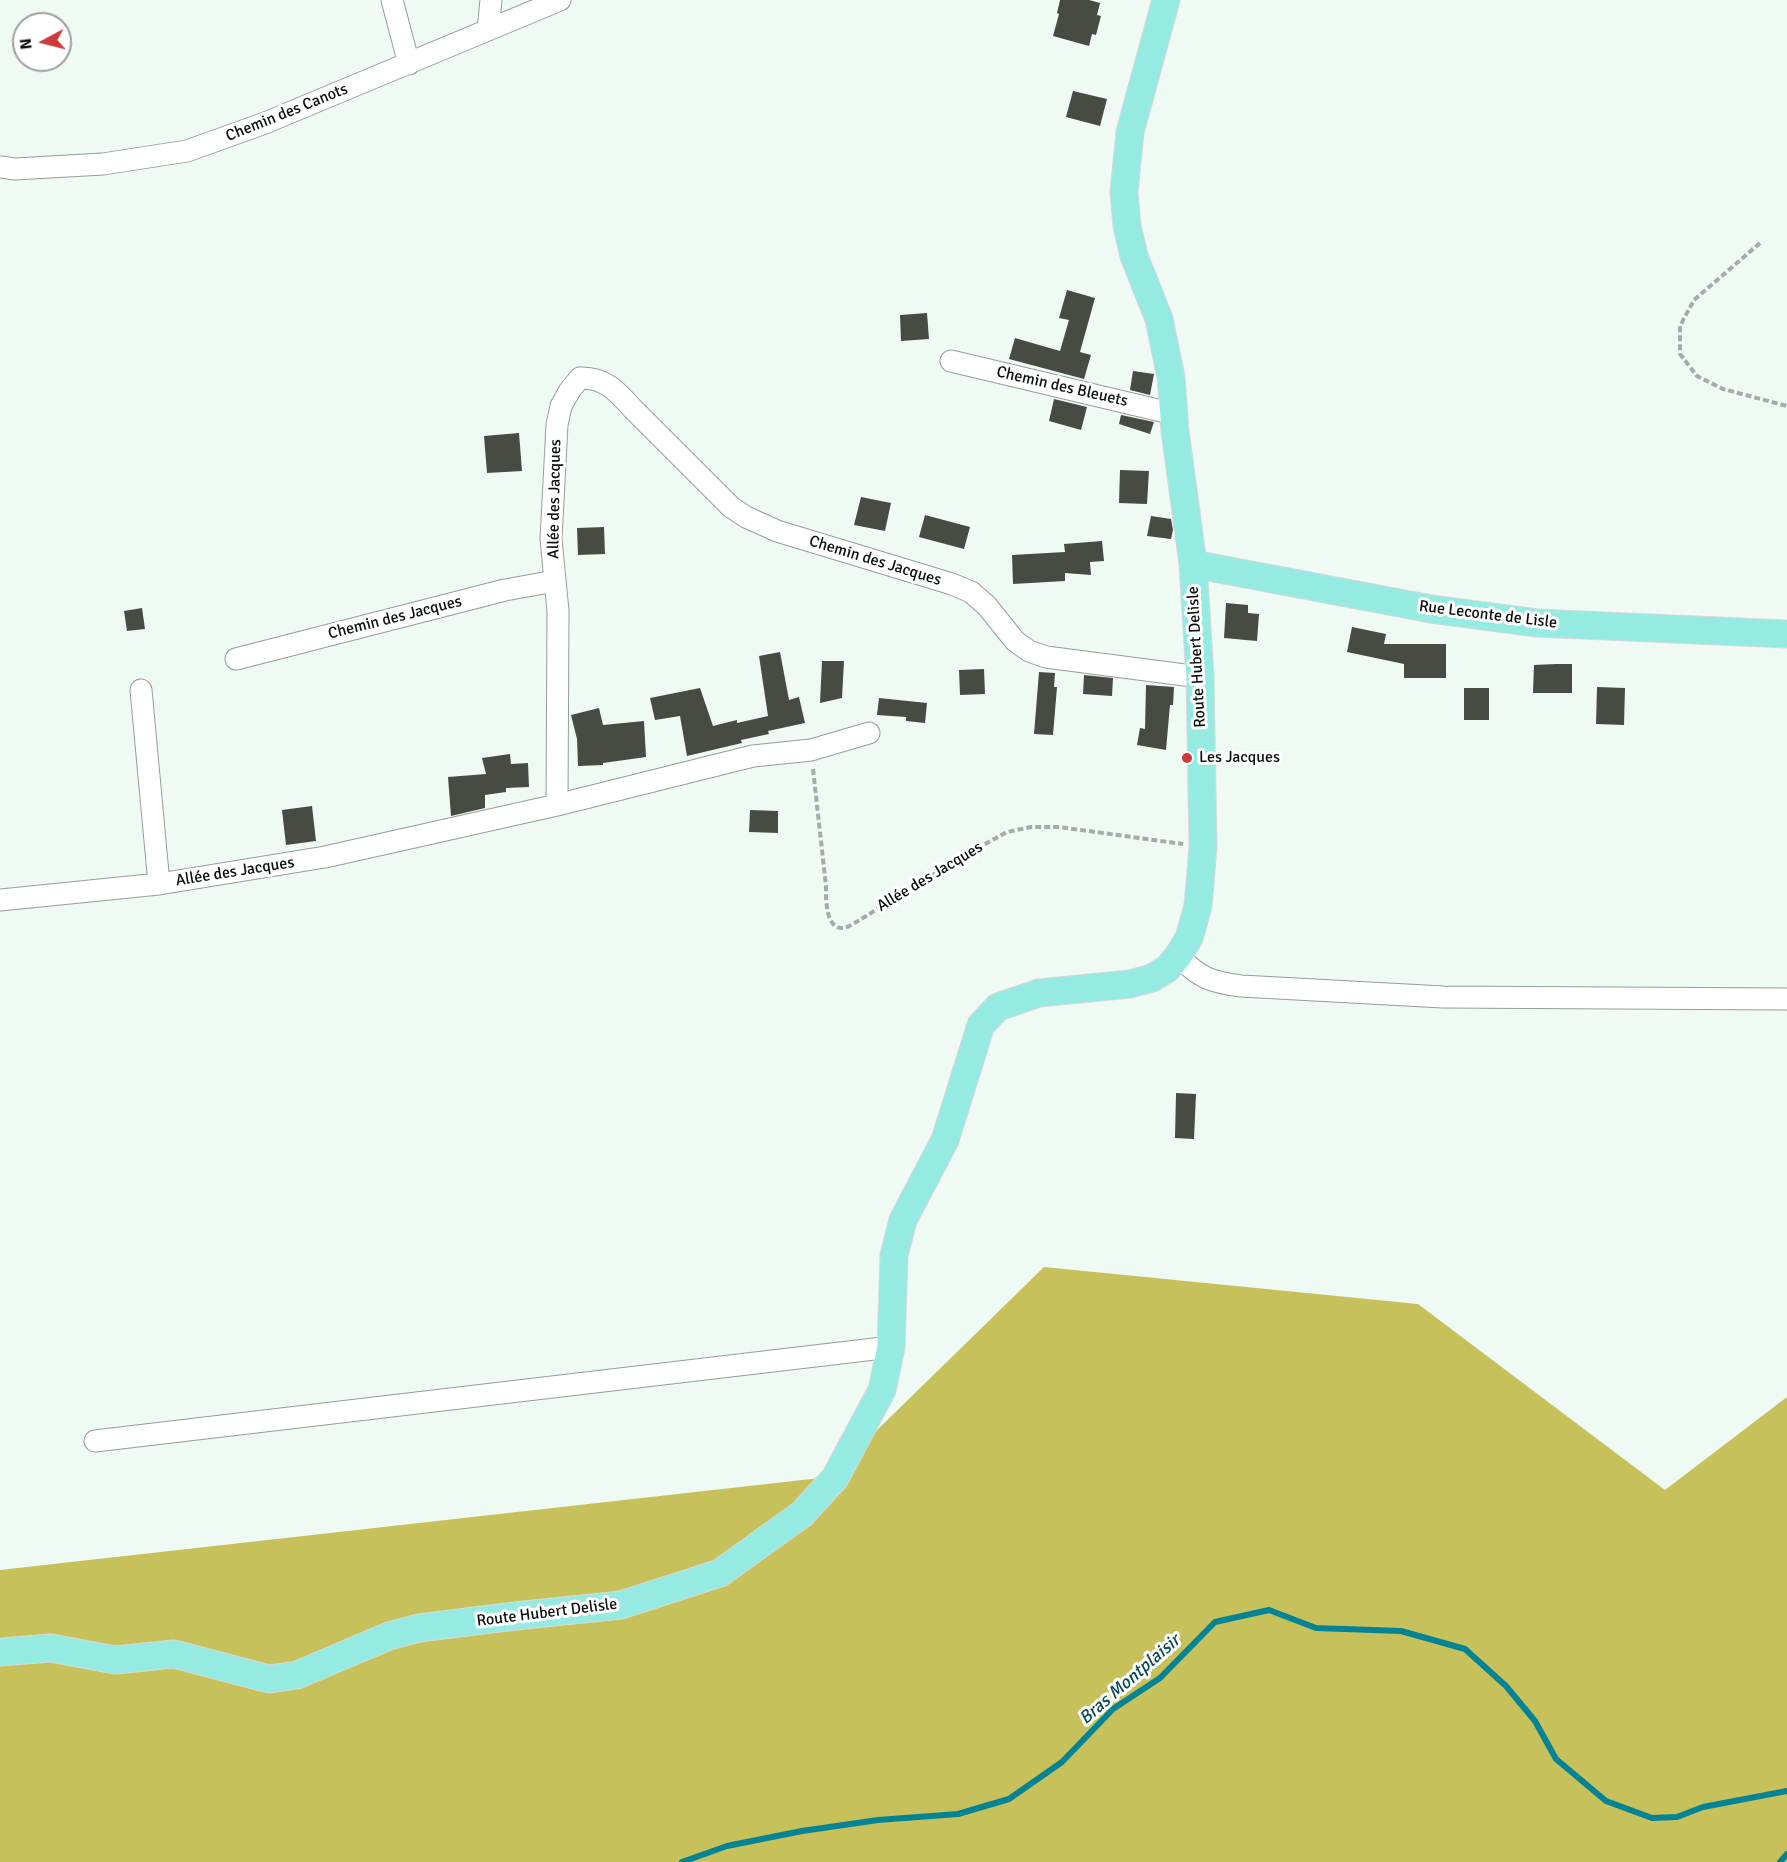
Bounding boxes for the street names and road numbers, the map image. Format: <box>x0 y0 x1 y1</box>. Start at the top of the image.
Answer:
street label: Chemin des Canots <box>223 80 351 146</box>
street label: Chemin des Bleuets <box>994 363 1130 411</box>
street label: Allée des Jacques <box>544 439 566 559</box>
street label: Chemin des Jacques <box>807 532 943 590</box>
street label: Route Hubert Delisle <box>1184 586 1210 728</box>
street label: Chemin des Jacques <box>326 592 464 644</box>
street label: Rue Leconte de Lisle <box>1418 597 1558 633</box>
street label: Allée des Jacques <box>874 838 986 916</box>
street label: Allée des Jacques <box>174 853 296 891</box>
street label: Route Hubert Delisle <box>476 1595 618 1631</box>

